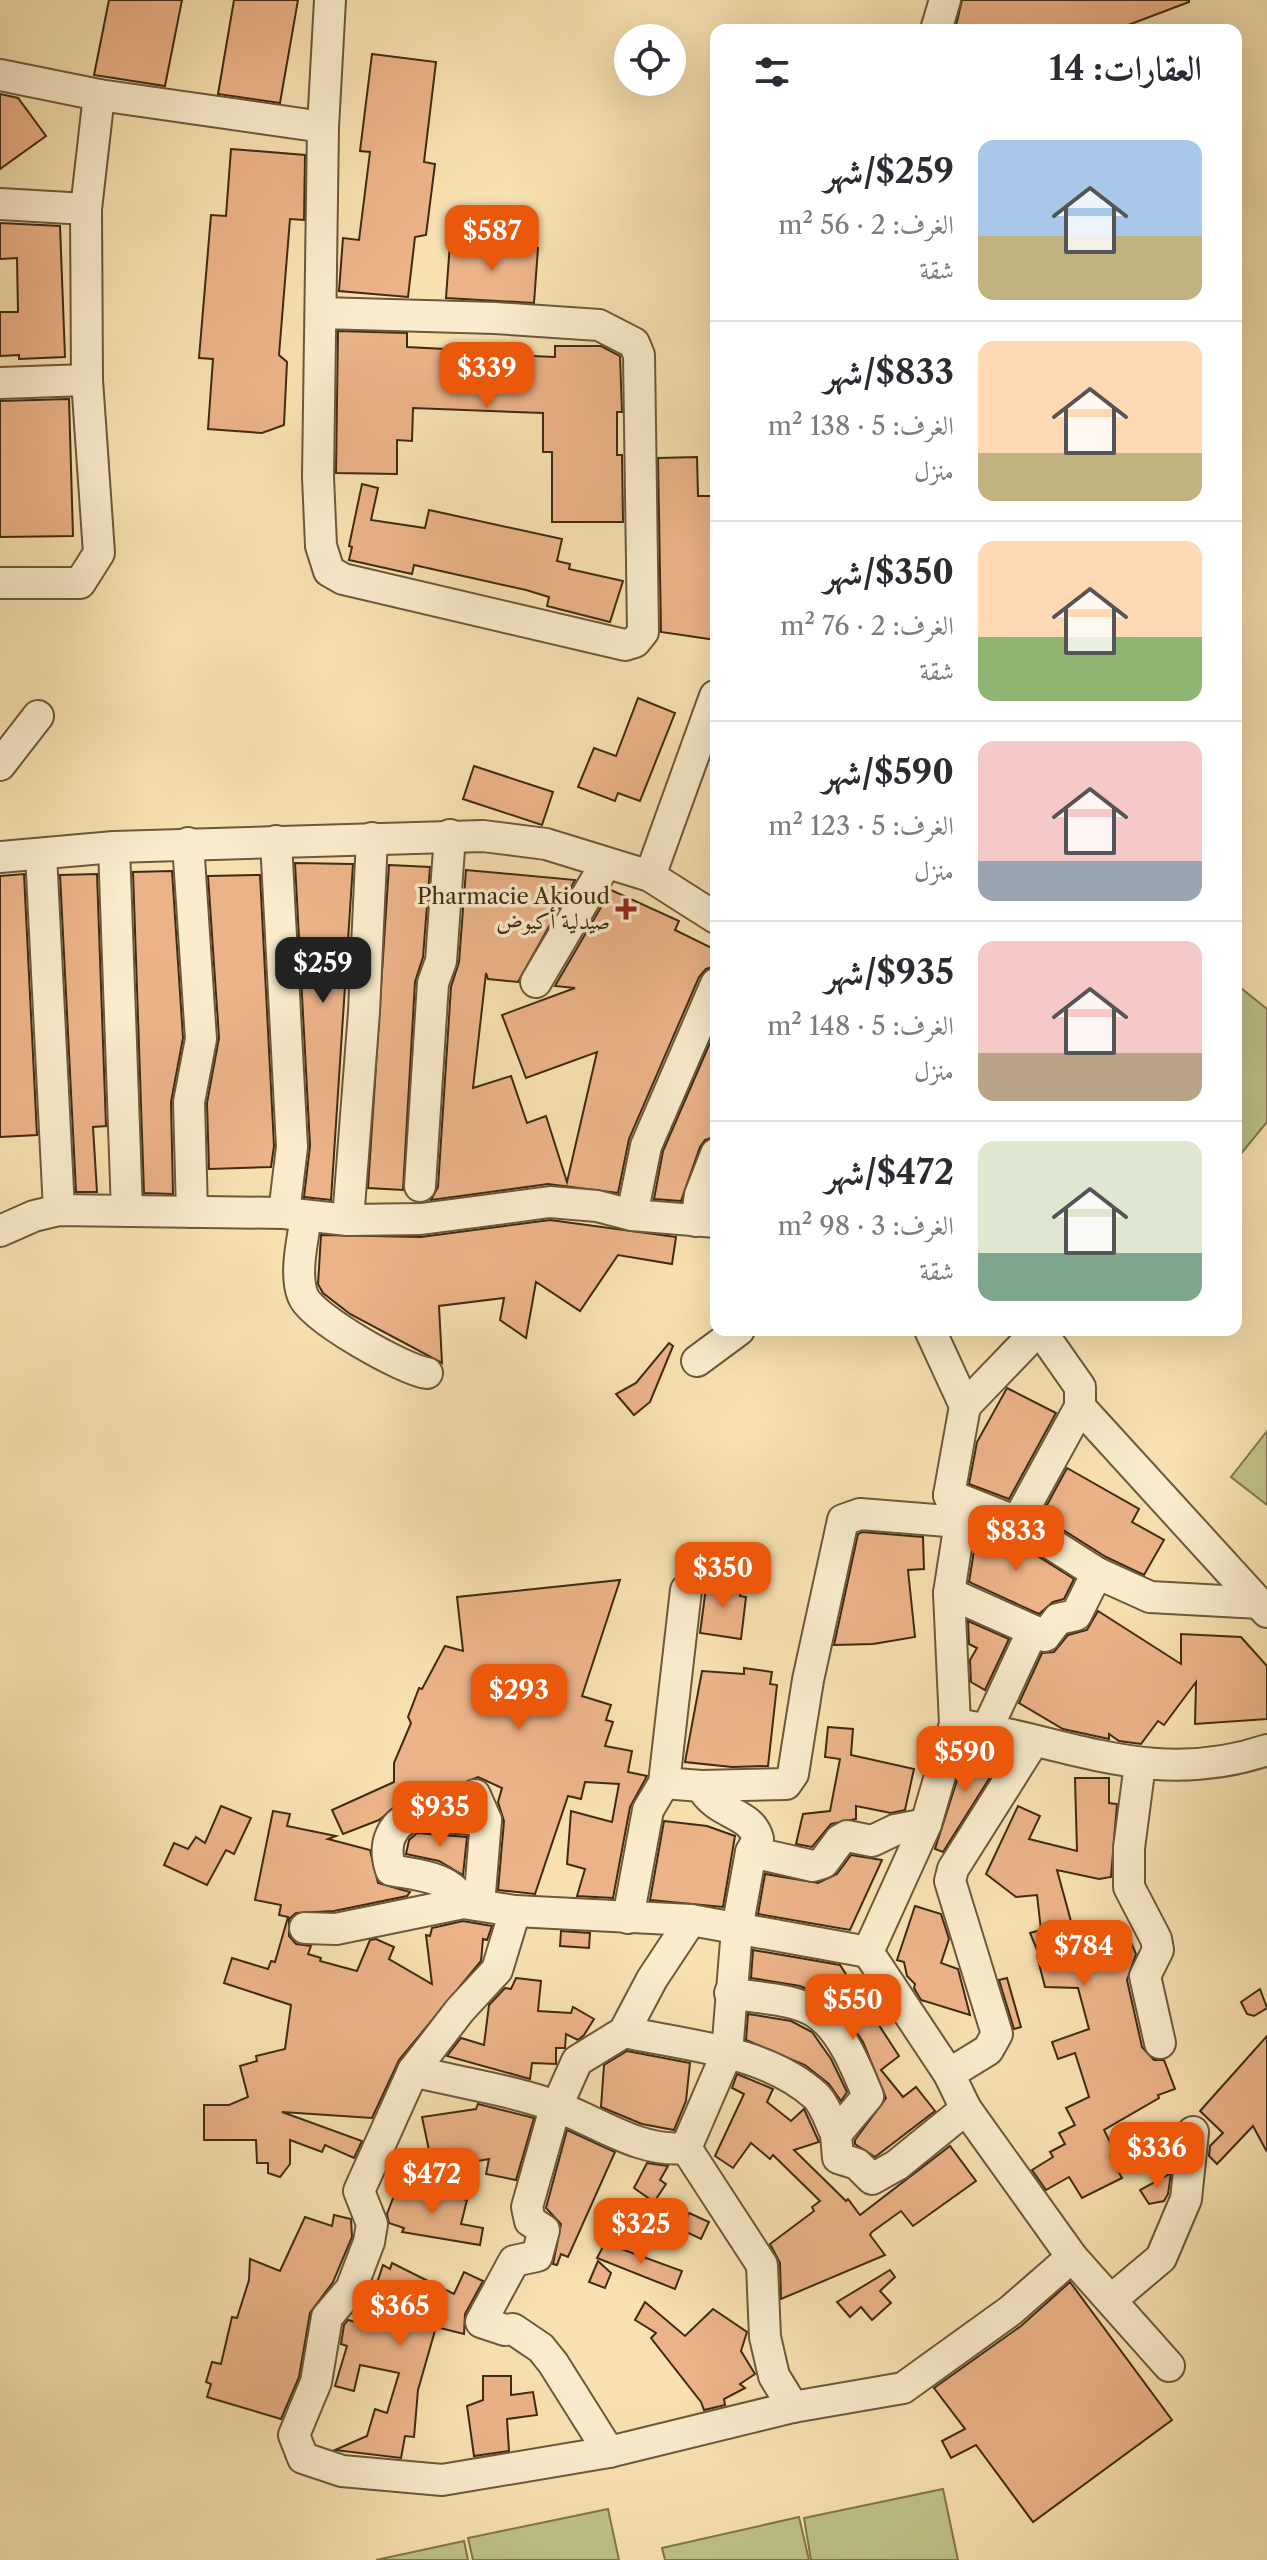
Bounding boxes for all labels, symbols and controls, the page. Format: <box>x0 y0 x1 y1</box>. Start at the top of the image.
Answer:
map controls <box>614 24 686 96</box>
button: locate <box>614 24 686 96</box>
text: العقارات: 14 <box>1049 47 1202 89</box>
icon: filters <box>750 50 794 94</box>
text: $259/شهر <box>824 150 954 192</box>
icon: home <box>1042 172 1138 268</box>
pin: $587 <box>445 205 539 273</box>
text: الغرف: 2 · 56 m² <box>778 209 954 241</box>
text: $587 <box>463 215 521 247</box>
text: شقة <box>920 254 954 286</box>
pin: $339 <box>440 342 534 410</box>
text: $833/شهر <box>824 351 954 393</box>
text: $339 <box>457 352 517 384</box>
icon: home <box>1042 373 1138 469</box>
text: الغرف: 5 · 138 m² <box>768 410 954 442</box>
text: منزل <box>914 455 954 487</box>
text: $350/شهر <box>824 551 954 593</box>
icon: home <box>1042 573 1138 669</box>
text: الغرف: 2 · 76 m² <box>780 610 954 642</box>
text: شقة <box>920 655 954 687</box>
text: $590/شهر <box>823 751 954 793</box>
icon: home <box>1042 773 1138 869</box>
text: الغرف: 5 · 123 m² <box>768 810 954 842</box>
text: منزل <box>914 855 954 887</box>
place label: Pharmacie Akioud صيدلية أكيوض <box>417 883 610 935</box>
marker: Pharmacie Akioud صيدلية أكيوض <box>617 900 635 918</box>
pin: $259 <box>276 937 370 1005</box>
text: $259 <box>293 947 353 979</box>
text: $935/شهر <box>825 951 954 993</box>
icon: home <box>1042 973 1138 1069</box>
text: الغرف: 5 · 148 m² <box>767 1010 954 1042</box>
text: منزل <box>914 1055 954 1087</box>
text: $472/شهر <box>825 1151 954 1193</box>
icon: home <box>1042 1173 1138 1269</box>
text: الغرف: 3 · 98 m² <box>778 1210 954 1242</box>
text: شقة <box>920 1255 954 1287</box>
pin: $833 <box>969 1505 1063 1573</box>
text: $833 <box>986 1515 1046 1547</box>
pin: $350 <box>676 1542 770 1610</box>
text: $350 <box>693 1552 753 1584</box>
pin: $293 <box>472 1664 566 1732</box>
text: $293 <box>489 1674 549 1706</box>
pin: $590 <box>918 1726 1012 1794</box>
text: $590 <box>935 1736 995 1768</box>
pin: $935 <box>393 1781 487 1849</box>
text: $935 <box>410 1791 470 1823</box>
pin: $784 <box>1037 1920 1131 1988</box>
text: $784 <box>1054 1930 1114 1962</box>
pin: $550 <box>806 1974 900 2042</box>
text: $550 <box>823 1984 883 2016</box>
pin: $336 <box>1110 2122 1204 2190</box>
text: $336 <box>1127 2132 1187 2164</box>
pin: $472 <box>385 2148 479 2216</box>
text: $472 <box>403 2158 461 2190</box>
pin: $325 <box>594 2198 688 2266</box>
text: $325 <box>612 2208 670 2240</box>
pin: $365 <box>353 2280 447 2348</box>
text: $365 <box>370 2290 430 2322</box>

